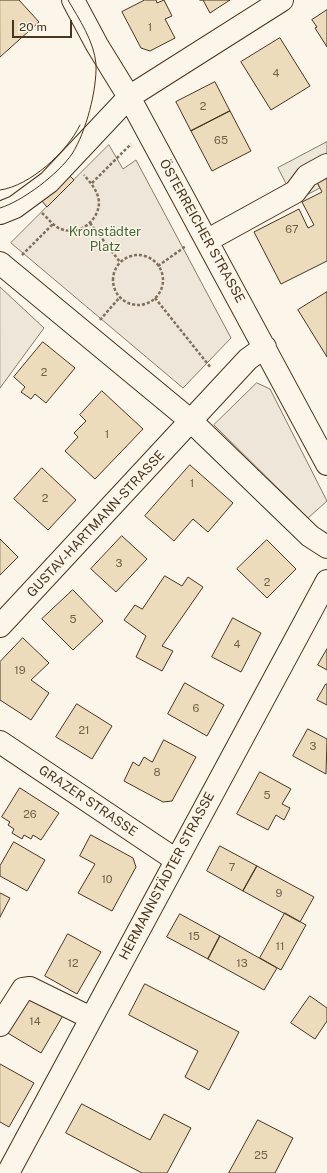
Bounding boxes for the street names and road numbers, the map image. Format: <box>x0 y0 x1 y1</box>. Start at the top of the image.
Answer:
street label: ÖSTERREICHER STRASSE <box>156 156 248 306</box>
street label: GUSTAV-HARTMANN-STRASSE <box>24 448 168 600</box>
street label: GRAZER STRASSE <box>36 762 140 840</box>
street label: HERMANNSTÄDTER STRASSE <box>116 789 218 963</box>

